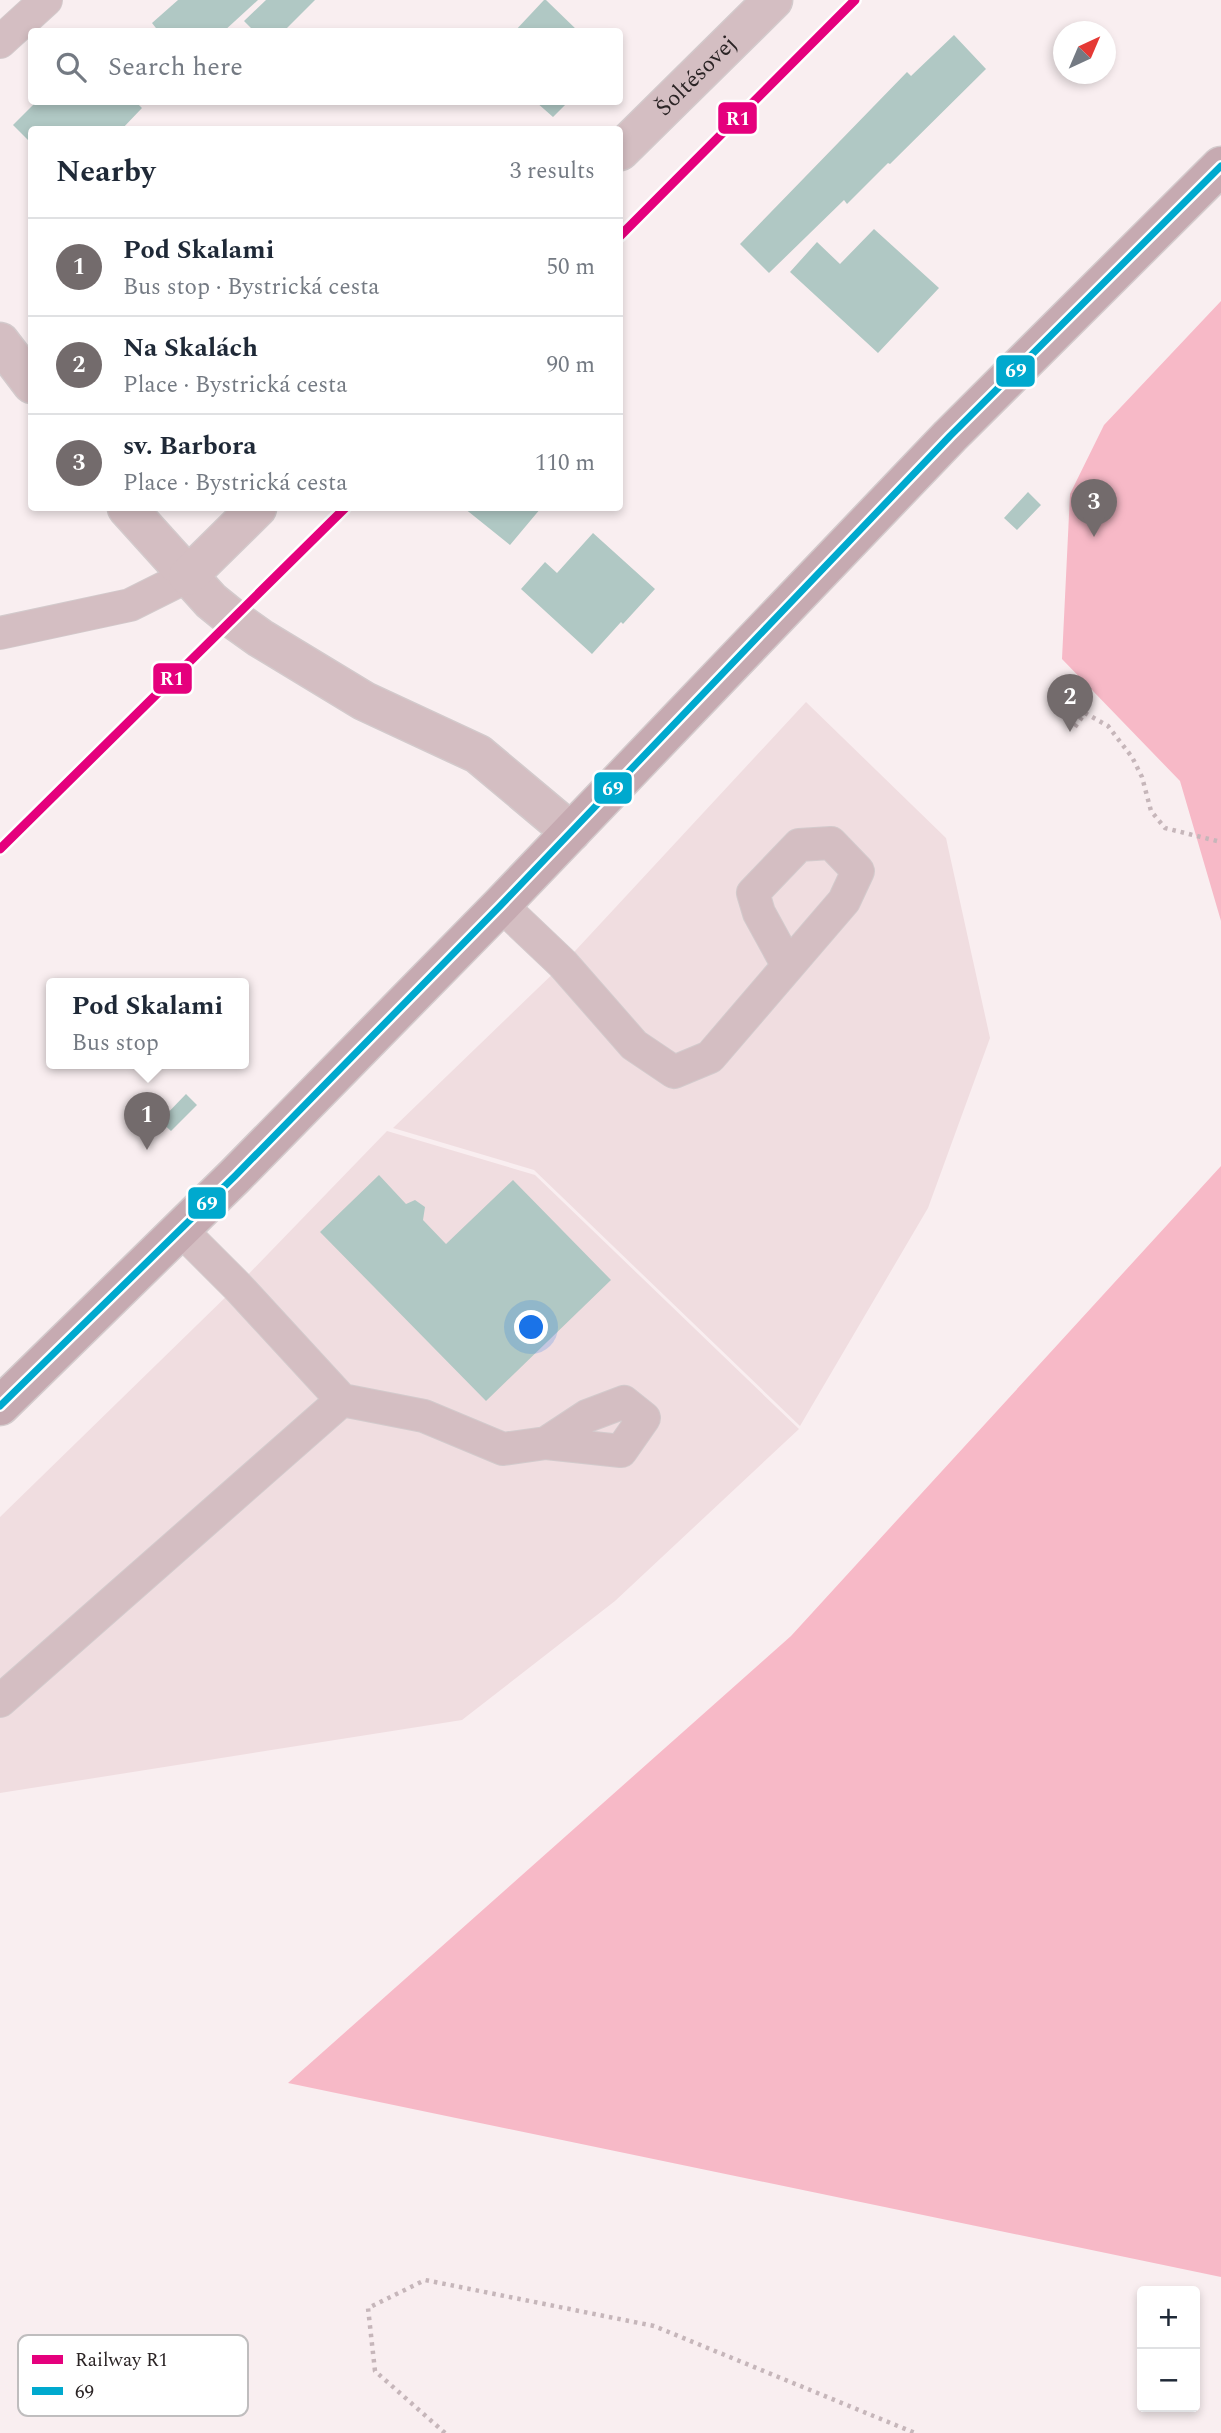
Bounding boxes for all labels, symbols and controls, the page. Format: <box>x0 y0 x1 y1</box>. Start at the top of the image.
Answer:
north arrow <box>1053 21 1116 84</box>
street label: Šoltésovej <box>647 27 745 124</box>
search box <box>28 28 623 105</box>
text: Search here <box>108 47 243 87</box>
icon: search <box>52 48 90 86</box>
line badge: R1 <box>717 101 758 135</box>
text: R1 <box>726 105 750 134</box>
text: Nearby <box>56 149 155 195</box>
text: 3 results <box>510 154 595 189</box>
text: Pod Skalami <box>123 230 274 270</box>
text: 1 <box>73 250 85 285</box>
text: 50 m <box>546 250 595 285</box>
text: Bus stop · Bystrická cesta <box>123 270 380 305</box>
text: Na Skalách <box>123 328 258 368</box>
text: 2 <box>73 348 85 383</box>
text: 90 m <box>546 348 595 383</box>
line badge: 69 <box>995 354 1036 388</box>
text: 69 <box>1005 357 1027 386</box>
text: Place · Bystrická cesta <box>123 368 347 403</box>
text: sv. Barbora <box>123 426 257 466</box>
text: 3 <box>73 446 85 481</box>
text: 110 m <box>535 446 595 481</box>
text: Place · Bystrická cesta <box>123 466 347 501</box>
pin: 3 <box>1071 479 1117 537</box>
line badge: R1 <box>152 662 193 695</box>
text: R1 <box>160 665 184 694</box>
pin: 2 <box>1047 674 1093 732</box>
line badge: 69 <box>593 771 633 805</box>
text: 69 <box>602 775 624 804</box>
popup <box>46 978 249 1069</box>
text: Pod Skalami <box>72 986 223 1026</box>
text: Bus stop <box>72 1026 159 1061</box>
pin: 1 <box>124 1092 170 1150</box>
line badge: 69 <box>187 1186 227 1220</box>
text: 69 <box>196 1190 218 1219</box>
your location <box>514 1310 548 1344</box>
map controls <box>1137 2286 1200 2412</box>
button: + <box>1137 2286 1200 2349</box>
legend <box>18 2335 248 2416</box>
text: Railway R1 <box>75 2346 168 2375</box>
button: − <box>1137 2349 1200 2412</box>
text: 69 <box>75 2378 94 2407</box>

